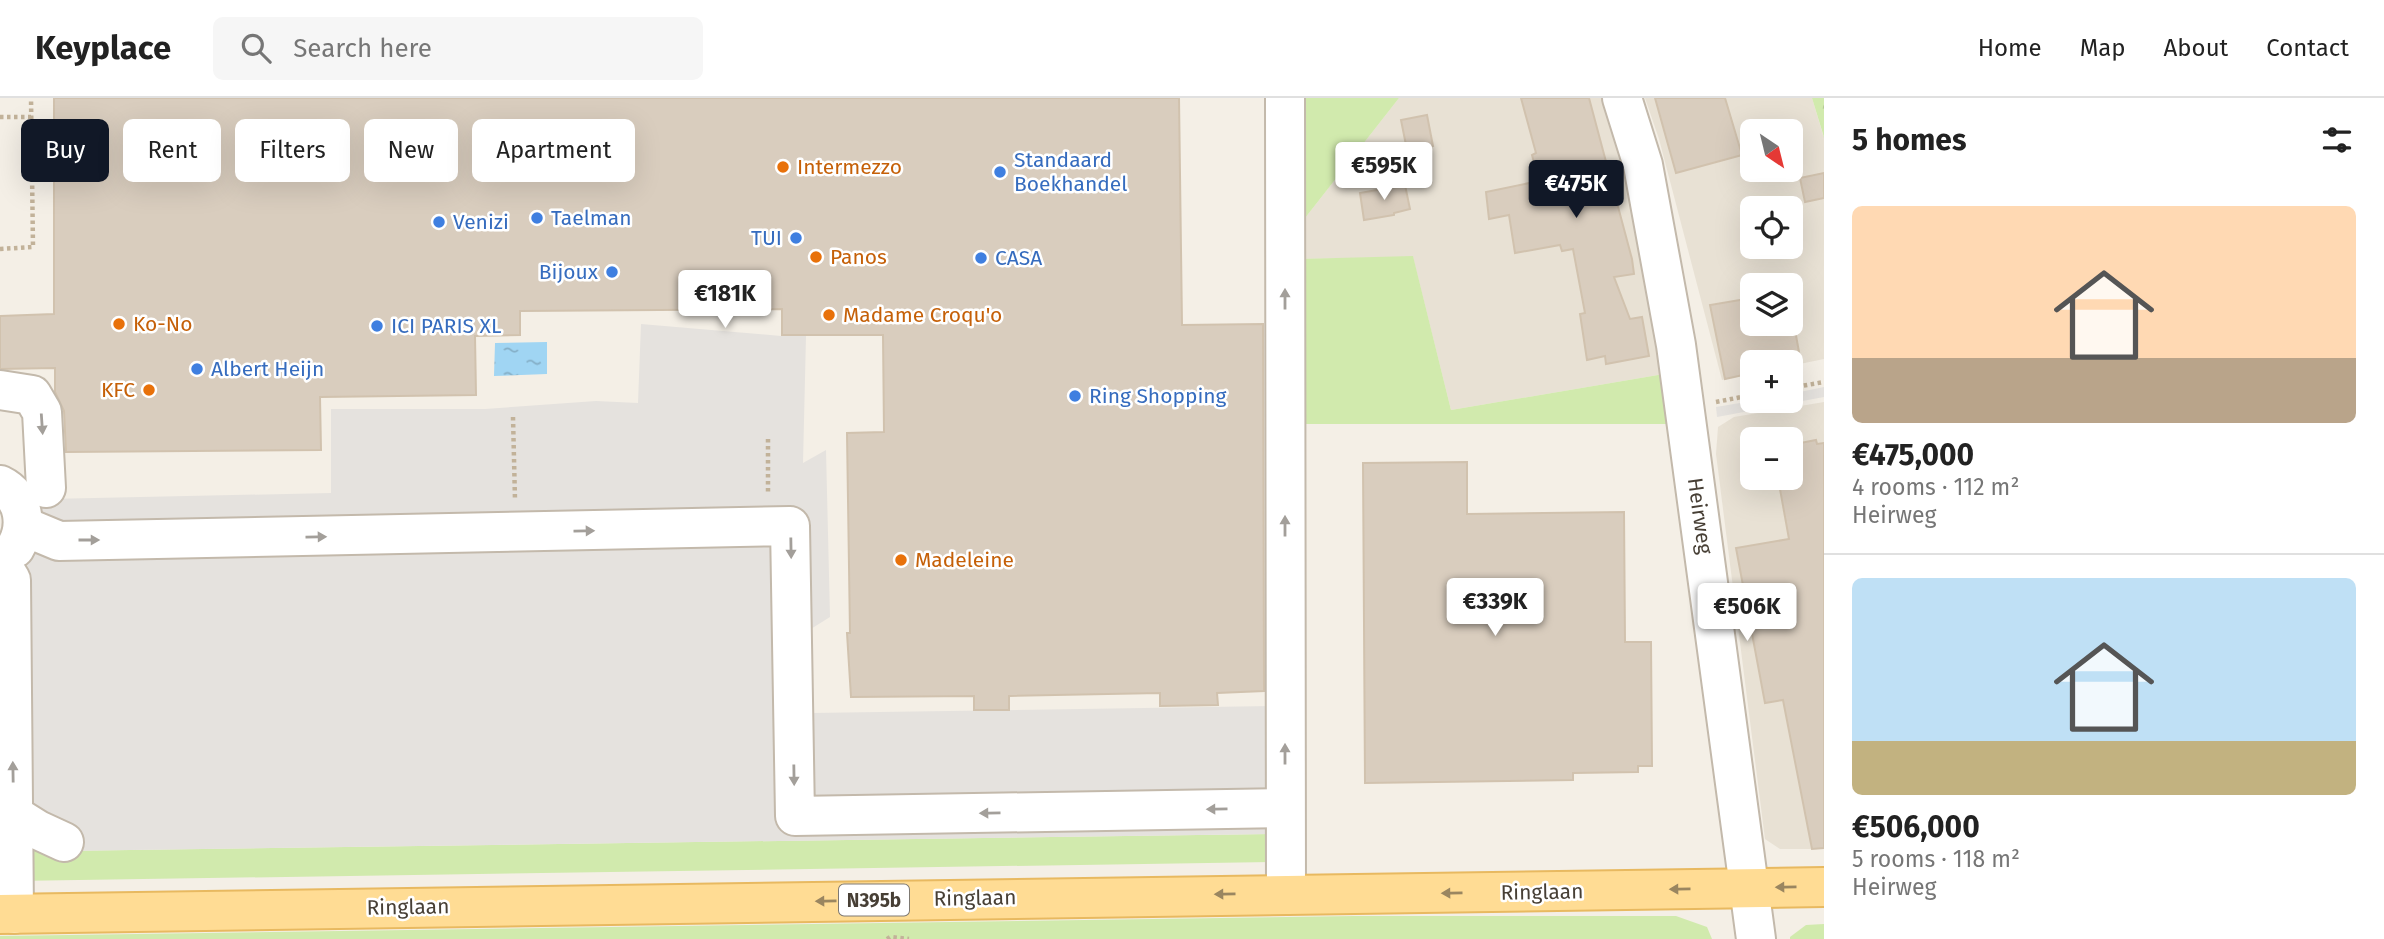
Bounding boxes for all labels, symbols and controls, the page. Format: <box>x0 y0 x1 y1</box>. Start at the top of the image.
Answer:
search box <box>213 17 703 80</box>
text: Keyplace <box>35 28 171 68</box>
icon: search <box>237 29 275 67</box>
text: Search here <box>293 33 432 64</box>
text: Home <box>1978 34 2042 62</box>
text: Map <box>2080 34 2126 62</box>
text: About <box>2164 34 2228 62</box>
text: Contact <box>2266 34 2349 62</box>
chip: Buy <box>21 119 109 182</box>
chip: Rent <box>123 119 221 182</box>
chip: Filters <box>235 119 350 182</box>
chip: New <box>364 119 458 182</box>
chip: Apartment <box>472 119 635 182</box>
north arrow <box>1740 119 1802 182</box>
map controls <box>1740 119 1803 490</box>
icon: filters <box>2318 121 2356 159</box>
text: 5 homes <box>1852 122 1966 158</box>
pin: €595K <box>1335 142 1433 202</box>
place label: Standaard Boekhandel <box>1014 147 1127 197</box>
text: €595K <box>1351 151 1417 179</box>
place label: Intermezzo <box>797 154 902 180</box>
marker: Intermezzo <box>775 159 791 175</box>
pin: €475K <box>1527 160 1625 220</box>
marker: Standaard Boekhandel <box>992 164 1008 180</box>
text: €475K <box>1545 169 1607 197</box>
button: locate <box>1740 196 1803 259</box>
place label: Taelman <box>551 205 632 231</box>
place label: Venizi <box>453 209 509 235</box>
marker: Taelman <box>529 210 545 226</box>
marker: Venizi <box>431 214 447 230</box>
place label: TUI <box>751 225 782 251</box>
marker: TUI <box>788 230 804 246</box>
place label: Panos <box>830 244 887 270</box>
place label: CASA <box>995 245 1042 271</box>
marker: Panos <box>808 249 824 265</box>
marker: CASA <box>973 250 989 266</box>
icon: home <box>2041 252 2167 378</box>
place label: Bijoux <box>539 259 599 285</box>
marker: Bijoux <box>604 264 620 280</box>
pin: €181K <box>676 271 774 330</box>
button: layers <box>1740 273 1803 336</box>
text: €181K <box>694 279 756 307</box>
one-way arrow <box>1279 287 1291 309</box>
place label: Madame Croqu'o <box>843 302 1002 328</box>
marker: Madame Croqu'o <box>821 307 837 323</box>
place label: Ko-No <box>133 311 192 337</box>
place label: ICI PARIS XL <box>391 313 502 339</box>
marker: Ko-No <box>111 316 127 332</box>
marker: ICI PARIS XL <box>369 318 385 334</box>
button: + <box>1740 350 1803 413</box>
place label: Albert Heijn <box>211 356 324 382</box>
marker: Albert Heijn <box>189 361 205 377</box>
place label: KFC <box>101 377 135 403</box>
marker: KFC <box>141 382 157 398</box>
place label: Ring Shopping <box>1089 383 1227 409</box>
marker: Ring Shopping <box>1067 388 1083 404</box>
one-way arrow <box>37 413 48 435</box>
button: − <box>1740 427 1803 490</box>
text: €475,000 <box>1852 437 1974 473</box>
text: 4 rooms · 112 m² <box>1852 473 2019 501</box>
street label: Heirweg <box>1682 476 1718 556</box>
text: Heirweg <box>1852 501 1937 529</box>
one-way arrow <box>1279 515 1291 537</box>
one-way arrow <box>573 525 595 537</box>
one-way arrow <box>306 531 328 543</box>
one-way arrow <box>78 535 100 546</box>
one-way arrow <box>785 537 796 559</box>
place label: Madeleine <box>915 547 1014 573</box>
marker: Madeleine <box>893 552 909 568</box>
pin: €339K <box>1446 578 1544 638</box>
pin: €506K <box>1698 584 1796 643</box>
text: €339K <box>1463 587 1527 615</box>
text: €506K <box>1714 592 1780 620</box>
icon: home <box>2041 624 2167 750</box>
one-way arrow <box>1279 742 1291 764</box>
one-way arrow <box>7 761 19 783</box>
one-way arrow <box>788 764 800 786</box>
one-way arrow <box>1206 803 1228 815</box>
one-way arrow <box>978 807 1000 819</box>
text: €506,000 <box>1852 809 1980 845</box>
text: 5 rooms · 118 m² <box>1852 845 2020 873</box>
text: Heirweg <box>1852 873 1937 901</box>
street label: Ringlaan <box>1500 878 1584 906</box>
one-way arrow <box>1775 881 1797 893</box>
road number: N395b <box>839 884 909 916</box>
street label: Ringlaan <box>933 884 1017 912</box>
one-way arrow <box>1669 884 1691 895</box>
one-way arrow <box>1441 887 1463 899</box>
one-way arrow <box>1214 888 1236 900</box>
street label: Ringlaan <box>366 893 450 921</box>
one-way arrow <box>815 895 837 906</box>

